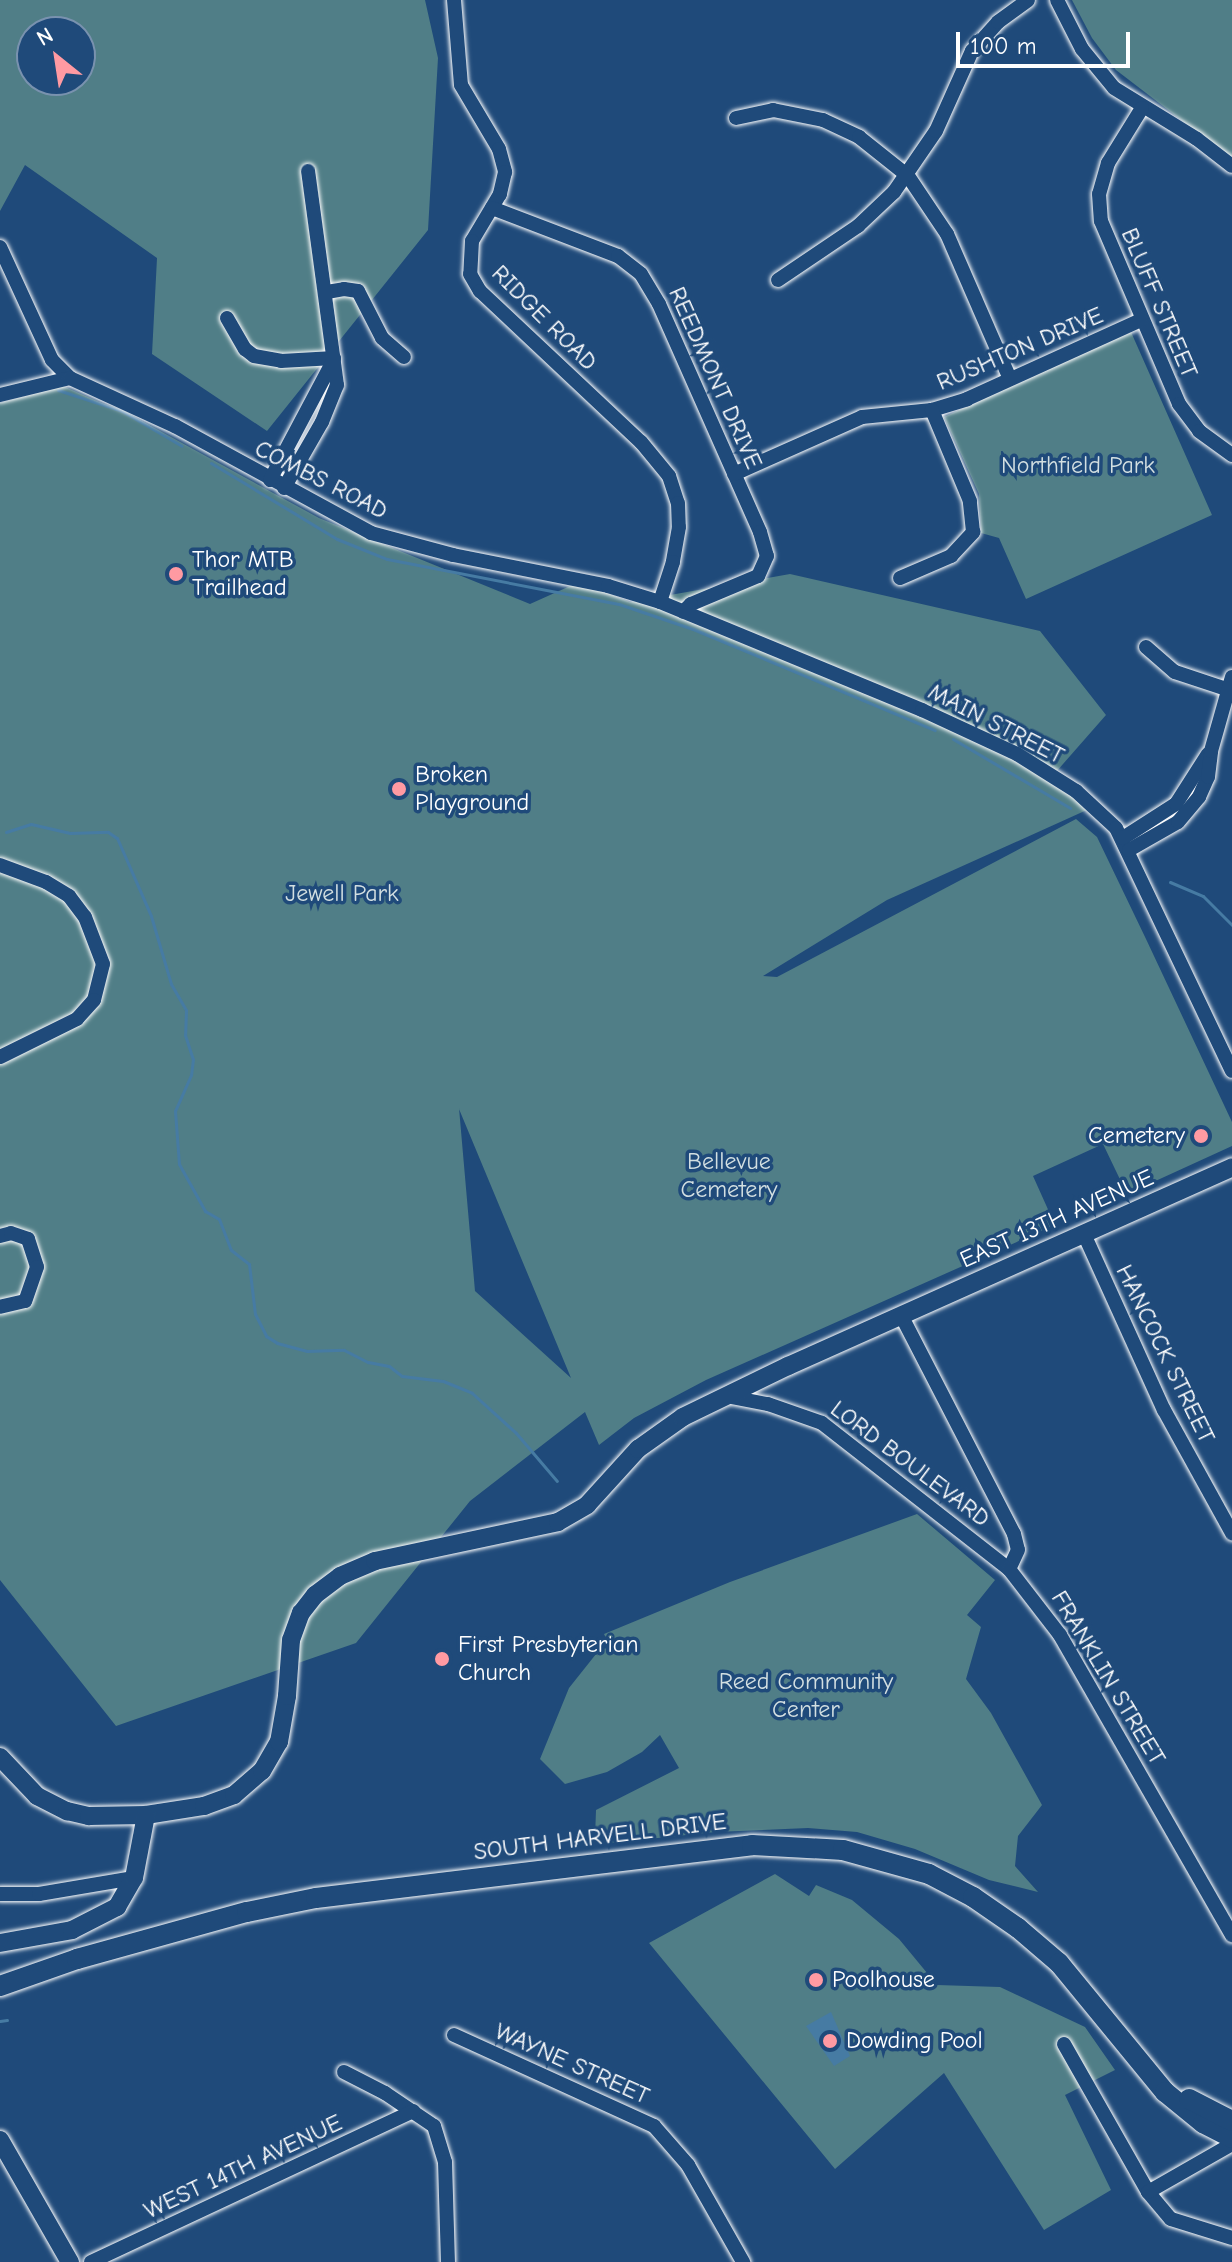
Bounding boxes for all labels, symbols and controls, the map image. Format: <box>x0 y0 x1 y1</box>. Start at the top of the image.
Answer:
north arrow <box>16 16 96 96</box>
scale bar <box>960 16 1134 66</box>
text: N <box>32 22 58 52</box>
text: 100 m <box>970 32 1037 60</box>
street label: BLUFF STREET <box>1114 224 1204 382</box>
street label: RIDGE ROAD <box>485 259 603 377</box>
street label: REEDMONT DRIVE <box>662 283 768 473</box>
street label: RUSHTON DRIVE <box>932 301 1108 397</box>
street label: COMBS ROAD <box>250 434 392 526</box>
park label: Northfield Park <box>1001 452 1155 480</box>
place label: Thor MTB Trailhead <box>192 546 294 602</box>
marker: Thor MTB Trailhead <box>167 565 185 583</box>
street label: MAIN STREET <box>923 677 1069 771</box>
place label: Broken Playground <box>415 761 529 817</box>
marker: Broken Playground <box>390 780 408 798</box>
park label: Jewell Park <box>285 880 399 908</box>
place label: Cemetery <box>1088 1122 1185 1150</box>
marker: Cemetery <box>1192 1127 1210 1145</box>
park label: Bellevue Cemetery <box>680 1148 778 1204</box>
street label: EAST 13TH AVENUE <box>956 1163 1158 1275</box>
street label: HANCOCK STREET <box>1109 1260 1221 1448</box>
street label: LORD BOULEVARD <box>825 1395 995 1533</box>
street label: FRANKLIN STREET <box>1045 1586 1171 1770</box>
place label: First Presbyterian Church <box>458 1631 638 1687</box>
marker: First Presbyterian Church <box>433 1650 451 1668</box>
park label: Reed Community Center <box>719 1668 893 1724</box>
street label: SOUTH HARVELL DRIVE <box>472 1807 728 1867</box>
place label: Poolhouse <box>832 1966 935 1994</box>
marker: Poolhouse <box>807 1971 825 1989</box>
street label: WAYNE STREET <box>490 2017 654 2111</box>
place label: Dowding Pool <box>846 2027 983 2055</box>
marker: Dowding Pool <box>821 2032 839 2050</box>
street label: WEST 14TH AVENUE <box>139 2108 347 2226</box>

